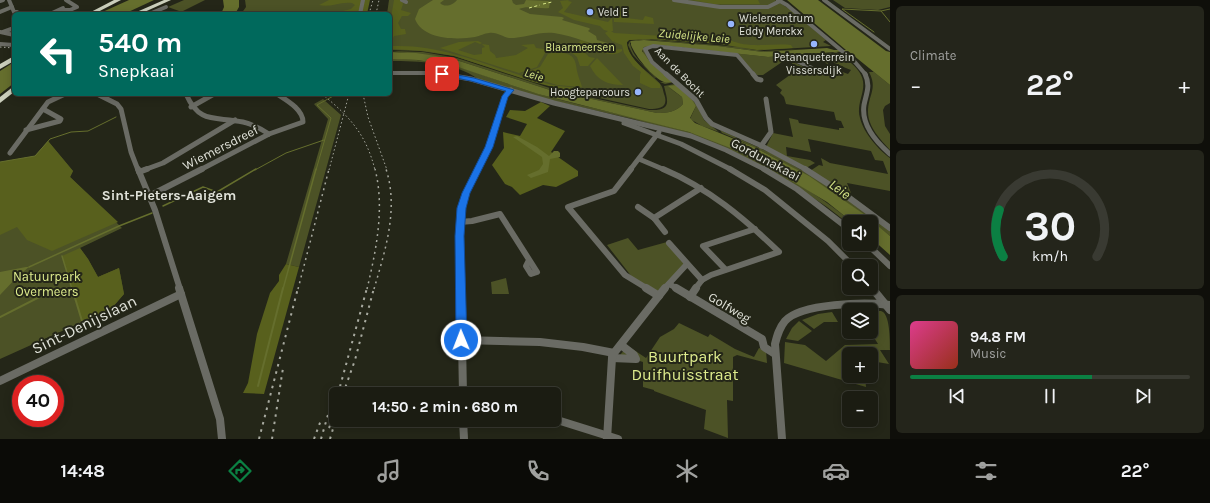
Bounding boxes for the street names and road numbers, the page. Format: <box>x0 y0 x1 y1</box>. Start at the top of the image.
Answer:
street label: Aan de Bocht <box>652 45 707 100</box>
street label: Wiemersdreef <box>180 122 261 173</box>
street label: Gordunakaai <box>729 135 803 184</box>
street label: Golfweg <box>706 289 754 326</box>
street label: Sint-Denijslaan <box>29 291 140 358</box>

